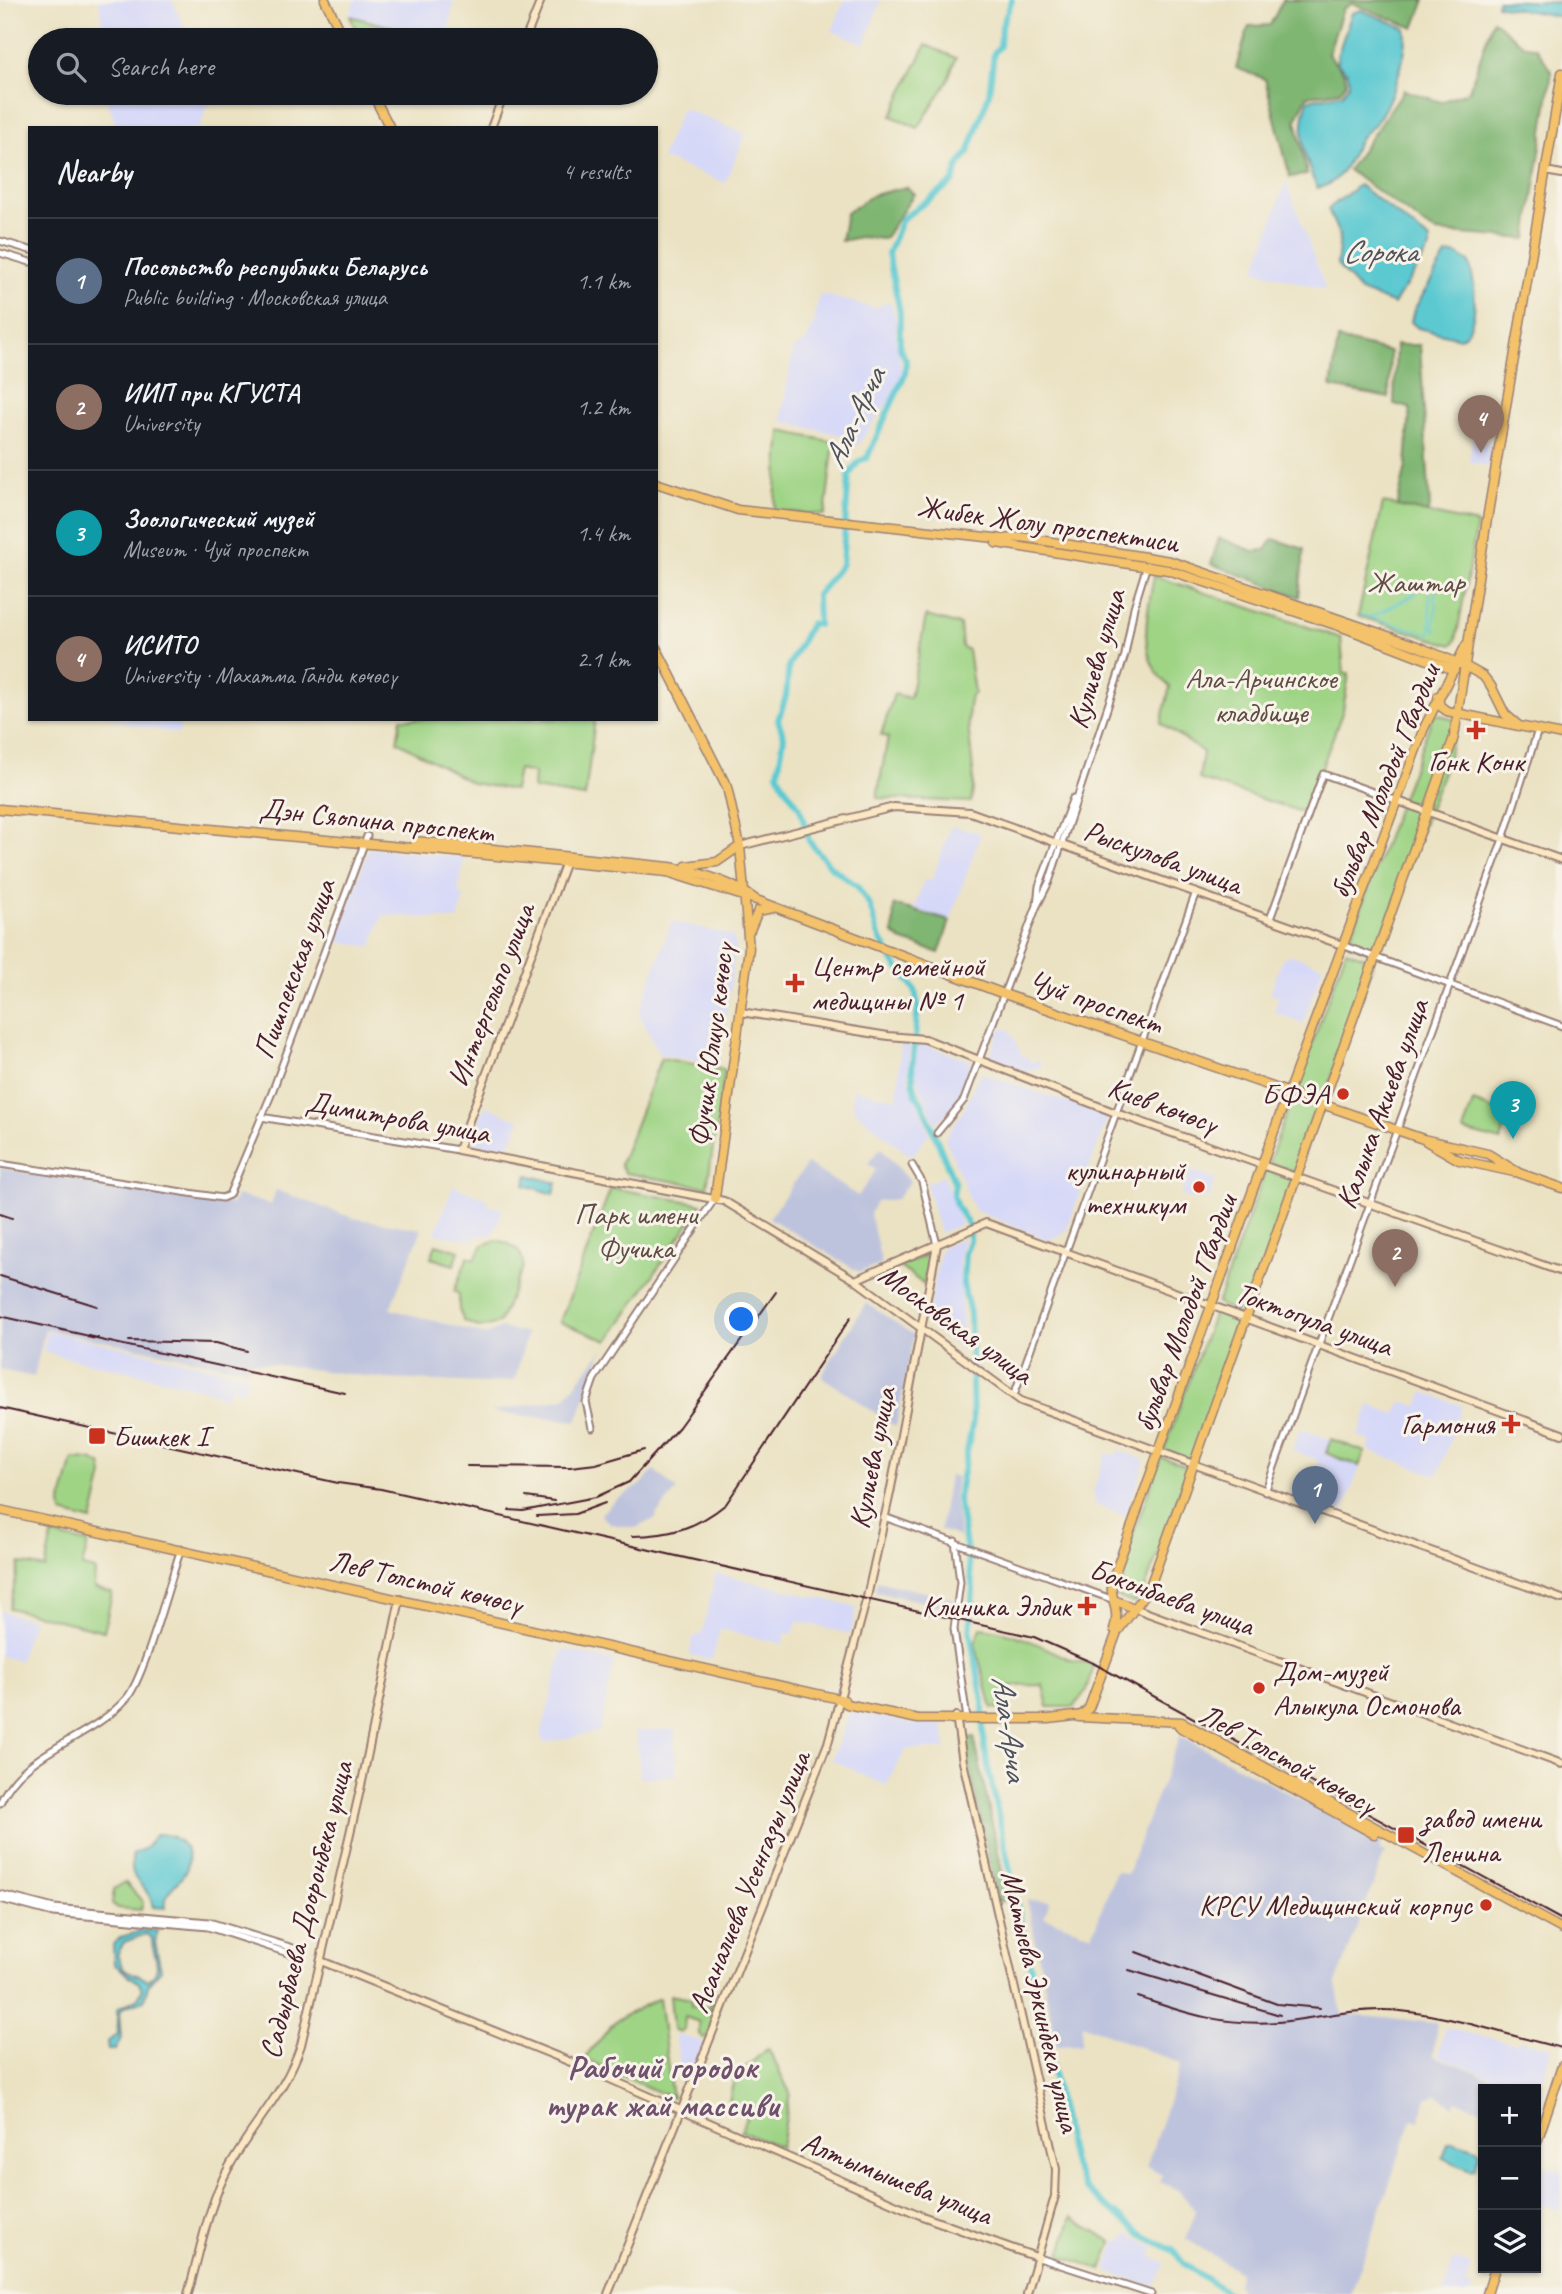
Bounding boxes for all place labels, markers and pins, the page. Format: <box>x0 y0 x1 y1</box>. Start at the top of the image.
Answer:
pin: 4 <box>1458 395 1504 453</box>
marker: Гонк Конк <box>1466 720 1486 740</box>
place label: Гонк Конк <box>1428 742 1527 780</box>
place label: Центр семейной медицины № 1 <box>811 947 986 1019</box>
marker: Центр семейной медицины № 1 <box>785 973 805 993</box>
place label: БФЭА <box>1261 1075 1331 1113</box>
pin: 3 <box>1490 1081 1536 1139</box>
marker: БФЭА <box>1335 1086 1351 1102</box>
place label: кулинарный техникум <box>1065 1151 1188 1223</box>
marker: кулинарный техникум <box>1191 1179 1207 1195</box>
pin: 2 <box>1372 1229 1418 1287</box>
place label: Гармония <box>1401 1405 1496 1443</box>
marker: Гармония <box>1501 1414 1521 1434</box>
place label: Бишкек I <box>113 1417 215 1455</box>
marker: Бишкек I <box>87 1426 107 1446</box>
pin: 1 <box>1292 1466 1338 1524</box>
place label: Клиника Элдик <box>922 1587 1073 1625</box>
marker: Клиника Элдик <box>1077 1596 1097 1616</box>
place label: Дом-музей Алыкула Осмонова <box>1273 1652 1462 1724</box>
marker: Дом-музей Алыкула Осмонова <box>1251 1680 1267 1696</box>
place label: завод имени Ленина <box>1418 1799 1543 1871</box>
marker: завод имени Ленина <box>1396 1825 1416 1845</box>
place label: КРСУ Медицинский корпус <box>1199 1886 1473 1924</box>
marker: КРСУ Медицинский корпус <box>1478 1897 1494 1913</box>

